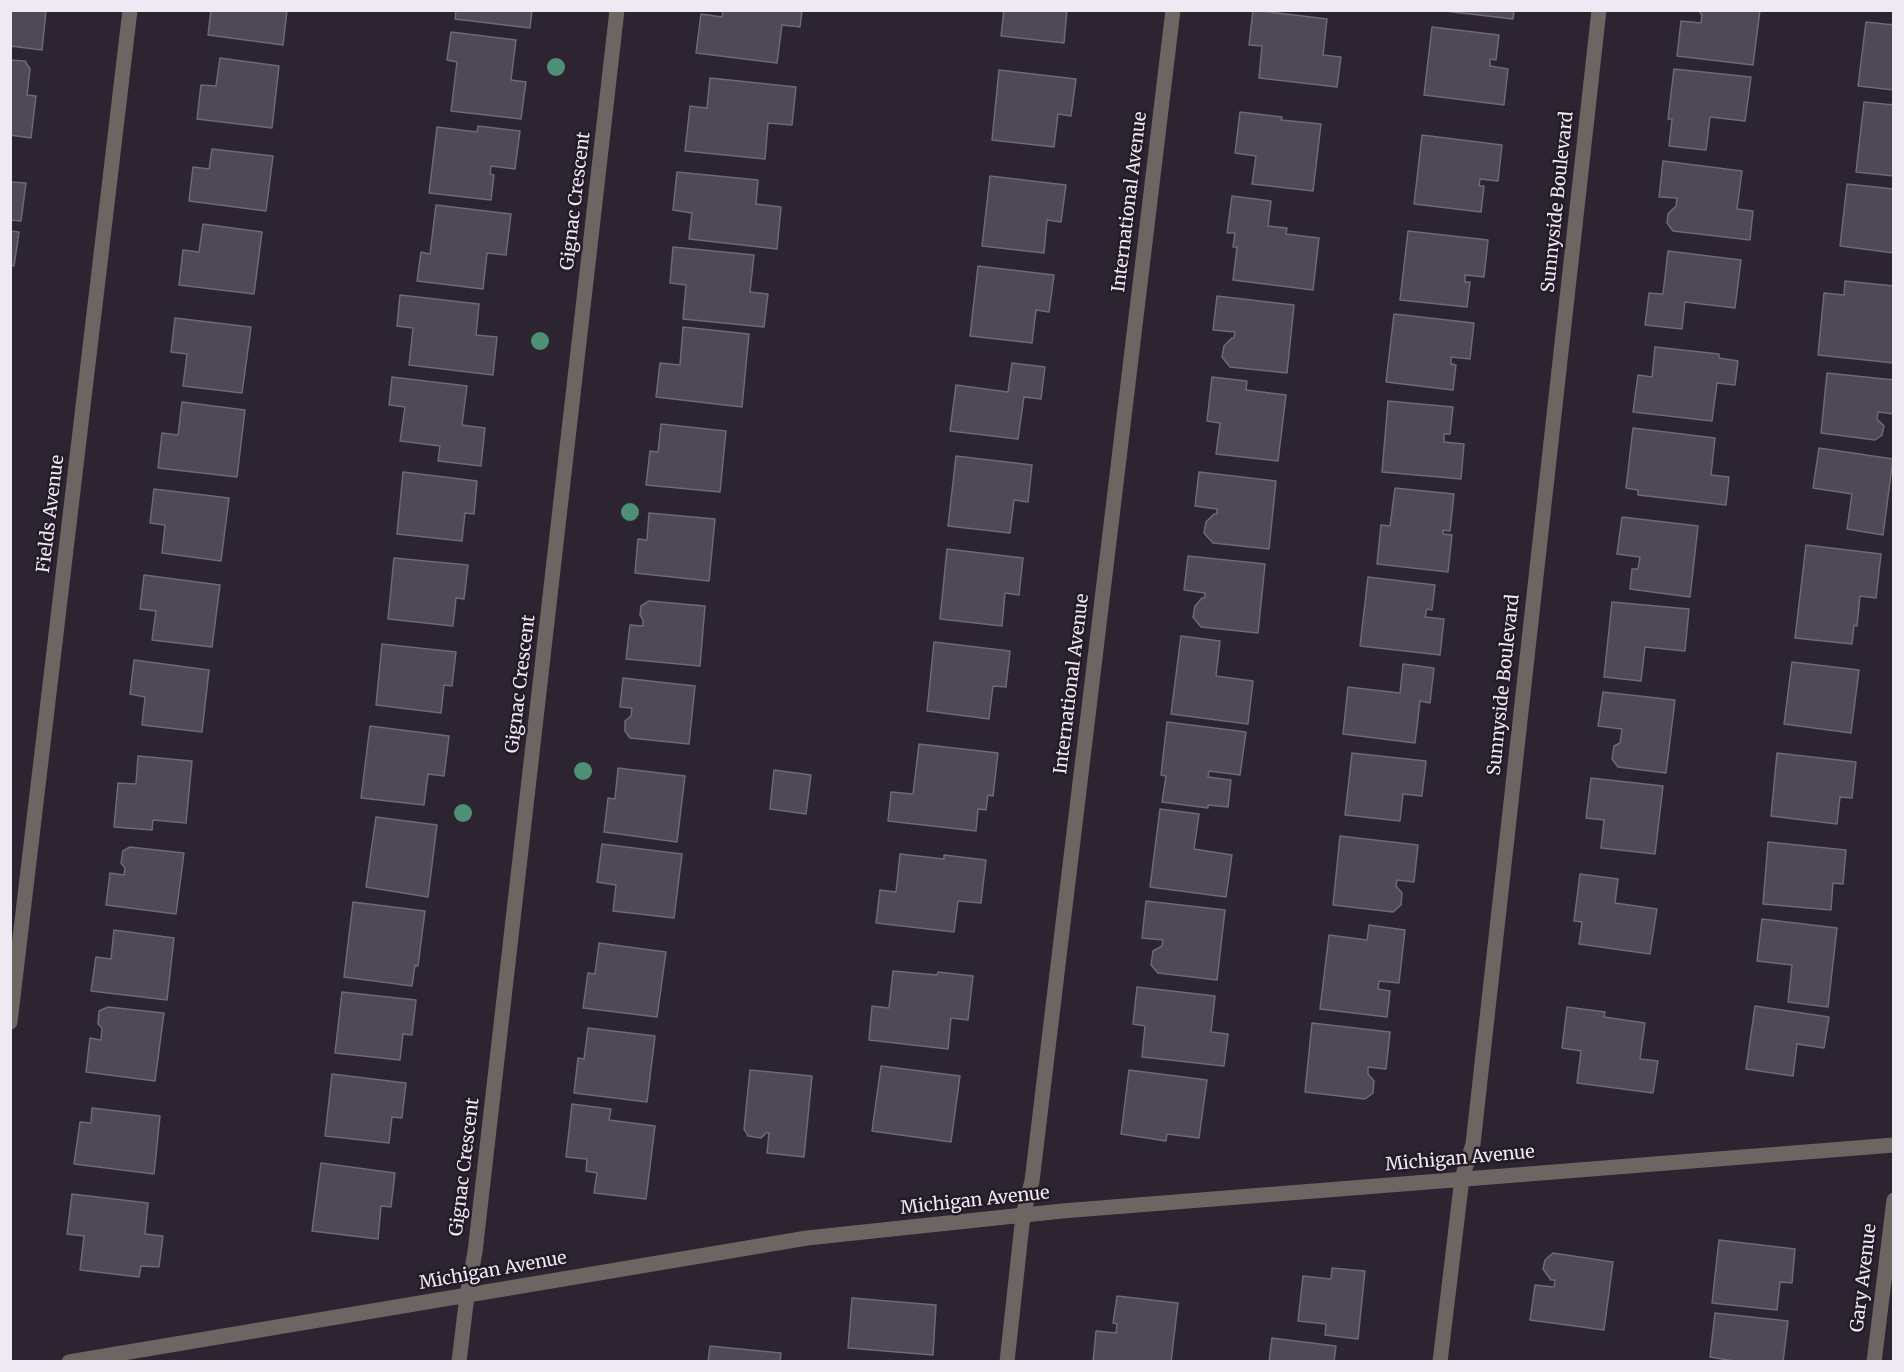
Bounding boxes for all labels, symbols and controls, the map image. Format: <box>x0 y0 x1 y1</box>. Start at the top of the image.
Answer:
street label: International Avenue <box>1108 110 1152 294</box>
street label: Sunnyside Boulevard <box>1538 110 1578 294</box>
street label: Gignac Crescent <box>557 131 595 271</box>
street label: Fields Avenue <box>33 454 69 574</box>
street label: International Avenue <box>1050 592 1094 776</box>
street label: Sunnyside Boulevard <box>1484 593 1524 777</box>
street label: Gignac Crescent <box>502 614 540 754</box>
street label: Gignac Crescent <box>446 1097 484 1237</box>
street label: Michigan Avenue <box>1384 1142 1536 1176</box>
street label: Michigan Avenue <box>899 1182 1051 1220</box>
street label: Gary Avenue <box>1847 1223 1881 1333</box>
street label: Michigan Avenue <box>417 1247 569 1295</box>

